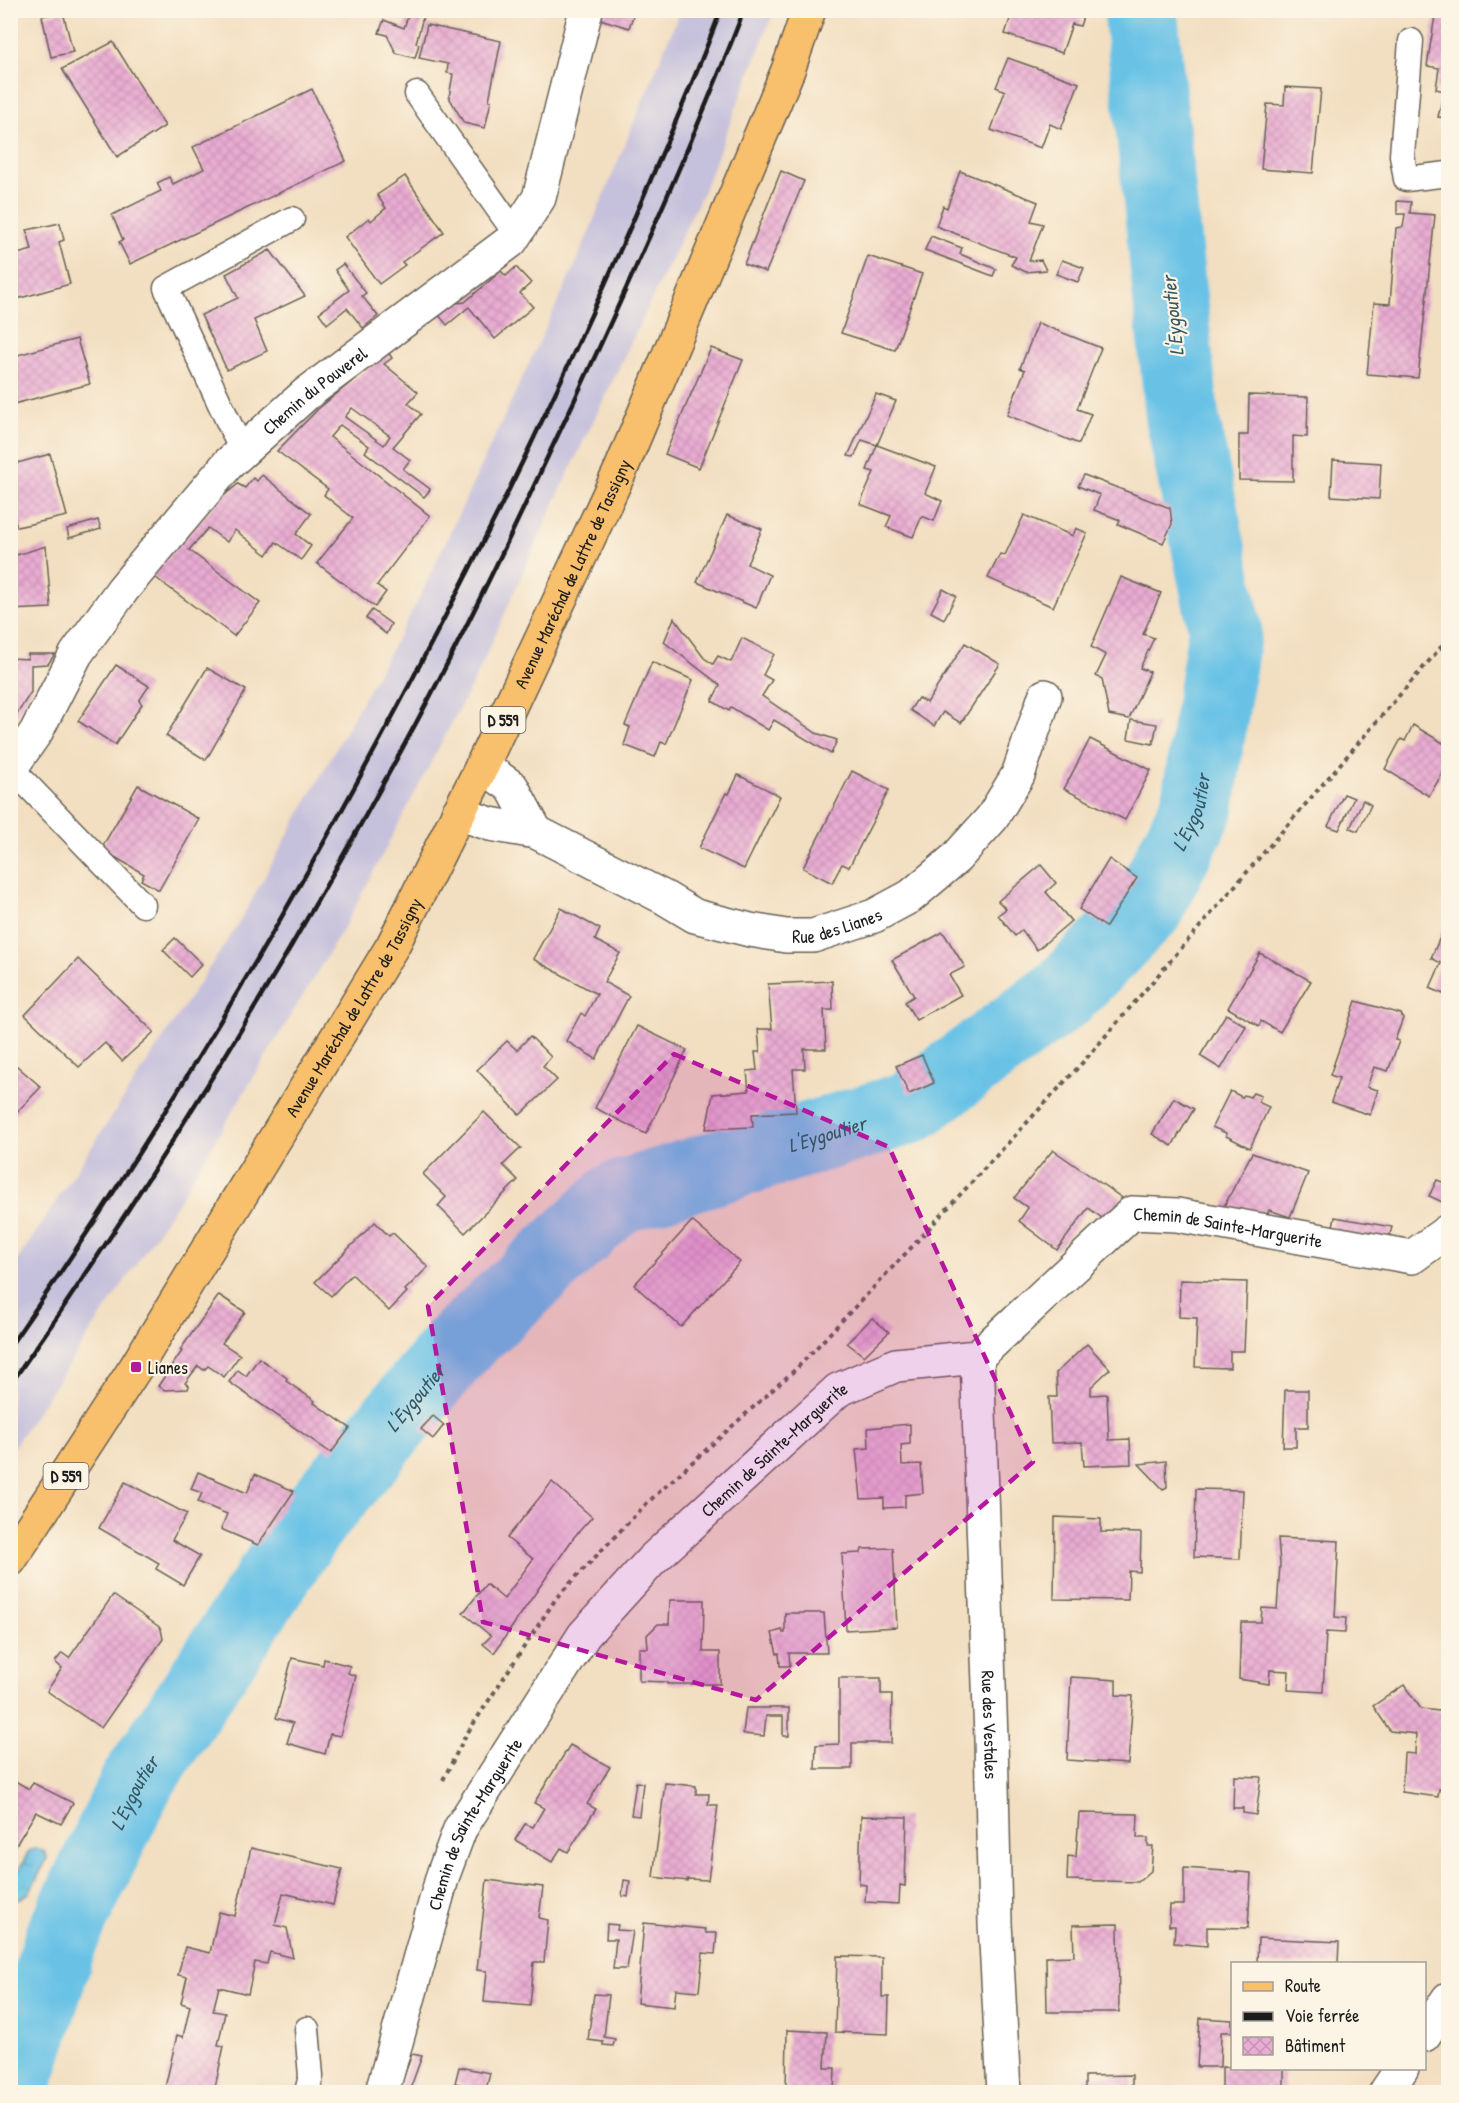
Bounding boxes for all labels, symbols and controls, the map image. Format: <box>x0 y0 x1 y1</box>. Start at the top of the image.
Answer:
water label: L'Eygoutier <box>1154 272 1191 357</box>
street label: Chemin du Pouverel <box>257 340 372 440</box>
street label: Avenue Maréchal de Lattre de Tassigny <box>508 455 636 692</box>
road number: D 559 <box>480 707 526 733</box>
water label: L'Eygoutier <box>1164 770 1216 855</box>
street label: Avenue Maréchal de Lattre de Tassigny <box>279 893 427 1121</box>
street label: Rue des Lianes <box>792 902 886 949</box>
water label: L'Eygoutier <box>784 1108 871 1158</box>
street label: Chemin de Sainte-Marguerite <box>1133 1201 1324 1253</box>
place label: Lianes <box>148 1355 188 1380</box>
water label: L'Eygoutier <box>378 1356 452 1437</box>
marker: Lianes <box>129 1360 143 1374</box>
street label: Chemin de Sainte-Marguerite <box>695 1375 851 1522</box>
road number: D 559 <box>44 1463 88 1489</box>
street label: Rue des Vestales <box>976 1670 1004 1779</box>
street label: Chemin de Sainte-Marguerite <box>421 1733 528 1913</box>
water label: L'Eygoutier <box>103 1748 166 1834</box>
legend <box>1231 1962 1426 2070</box>
text: Route <box>1285 1973 1321 1998</box>
text: Voie ferrée <box>1285 2003 1360 2028</box>
text: Bâtiment <box>1285 2033 1346 2058</box>

